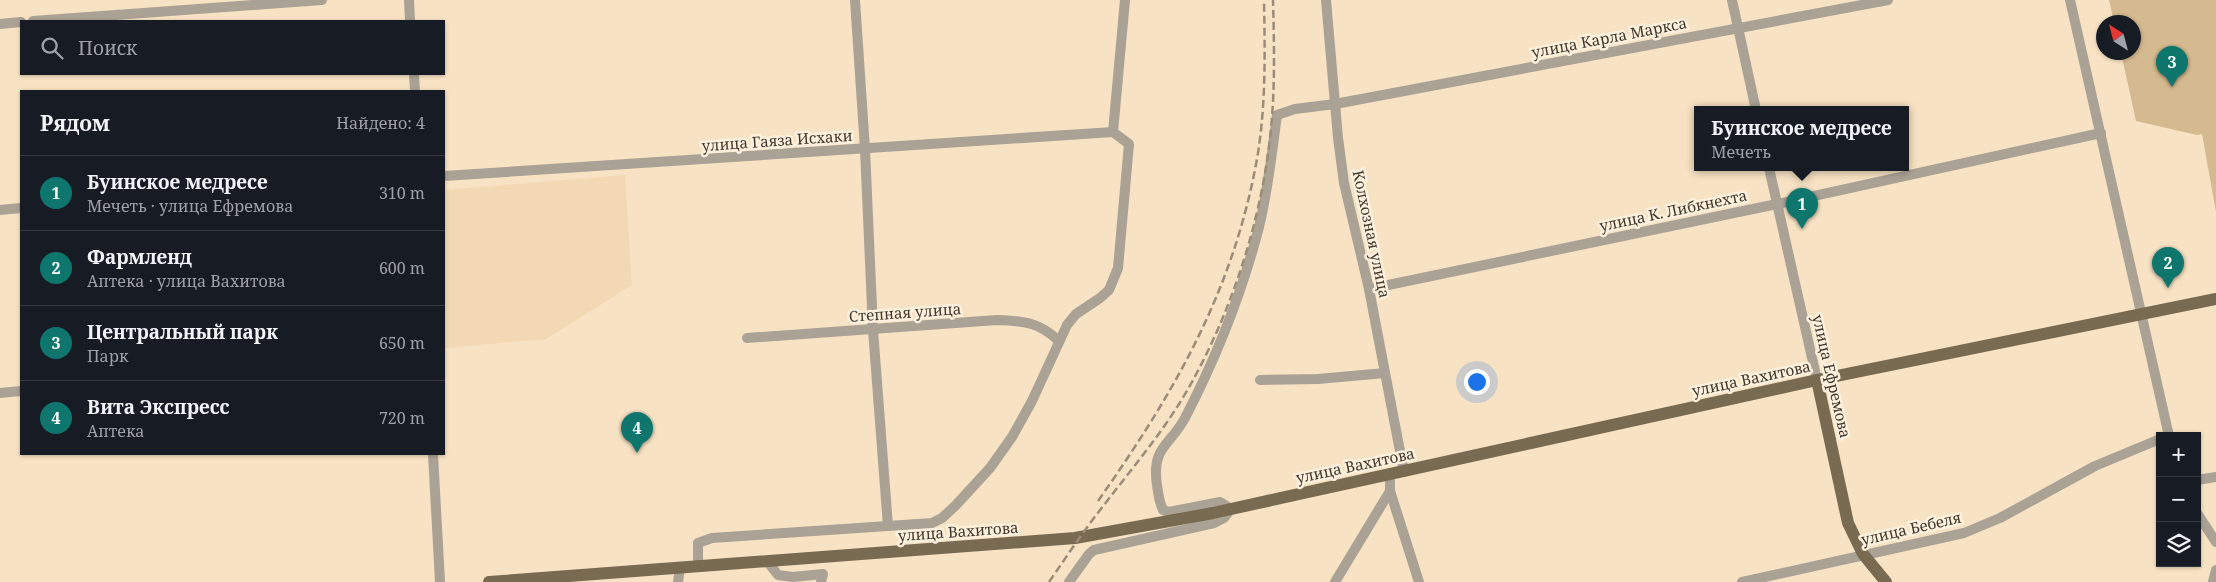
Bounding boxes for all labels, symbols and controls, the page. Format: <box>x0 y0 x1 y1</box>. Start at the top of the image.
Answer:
street label: улица Карла Маркса <box>1530 12 1688 62</box>
north arrow <box>2096 15 2141 60</box>
search box <box>20 20 445 75</box>
icon: search <box>38 34 66 62</box>
text: Поиск <box>78 35 137 61</box>
pin: 3 <box>2156 46 2188 87</box>
popup <box>1694 106 1909 171</box>
text: Рядом <box>40 109 110 137</box>
text: Найдено: 4 <box>336 112 425 134</box>
text: Буинское медресе <box>1711 115 1892 141</box>
street label: улица Гаяза Исхаки <box>701 125 853 155</box>
text: Мечеть <box>1711 141 1771 163</box>
street label: Колхозная улица <box>1349 168 1395 300</box>
text: Буинское медресе <box>87 169 268 195</box>
text: 1 <box>51 182 61 204</box>
text: 310 m <box>379 182 425 204</box>
street label: улица К. Либкнехта <box>1597 185 1749 235</box>
pin: 1 <box>1786 188 1818 229</box>
text: Мечеть · улица Ефремова <box>87 195 293 217</box>
text: Фармленд <box>87 244 192 270</box>
pin: 2 <box>2152 247 2184 288</box>
text: 2 <box>51 257 61 279</box>
text: 600 m <box>379 257 425 279</box>
text: Аптека · улица Вахитова <box>87 270 286 292</box>
street label: Степная улица <box>848 298 962 326</box>
street label: улица Ефремова <box>1808 312 1856 440</box>
text: Центральный парк <box>87 319 278 345</box>
text: 3 <box>51 332 61 354</box>
text: 650 m <box>379 332 425 354</box>
text: Парк <box>87 345 128 367</box>
street label: улица Вахитова <box>1690 356 1812 400</box>
your location <box>1464 369 1490 395</box>
text: Вита Экспресс <box>87 394 230 420</box>
text: 4 <box>51 407 61 429</box>
text: 720 m <box>379 407 425 429</box>
pin: 4 <box>621 412 653 453</box>
text: Аптека <box>87 420 144 442</box>
map controls <box>2156 432 2201 567</box>
button: + <box>2156 432 2201 477</box>
street label: улица Вахитова <box>1294 443 1416 487</box>
button: − <box>2156 477 2201 522</box>
street label: улица Бебеля <box>1859 507 1963 549</box>
street label: улица Вахитова <box>897 517 1019 545</box>
button: layers <box>2156 522 2201 567</box>

